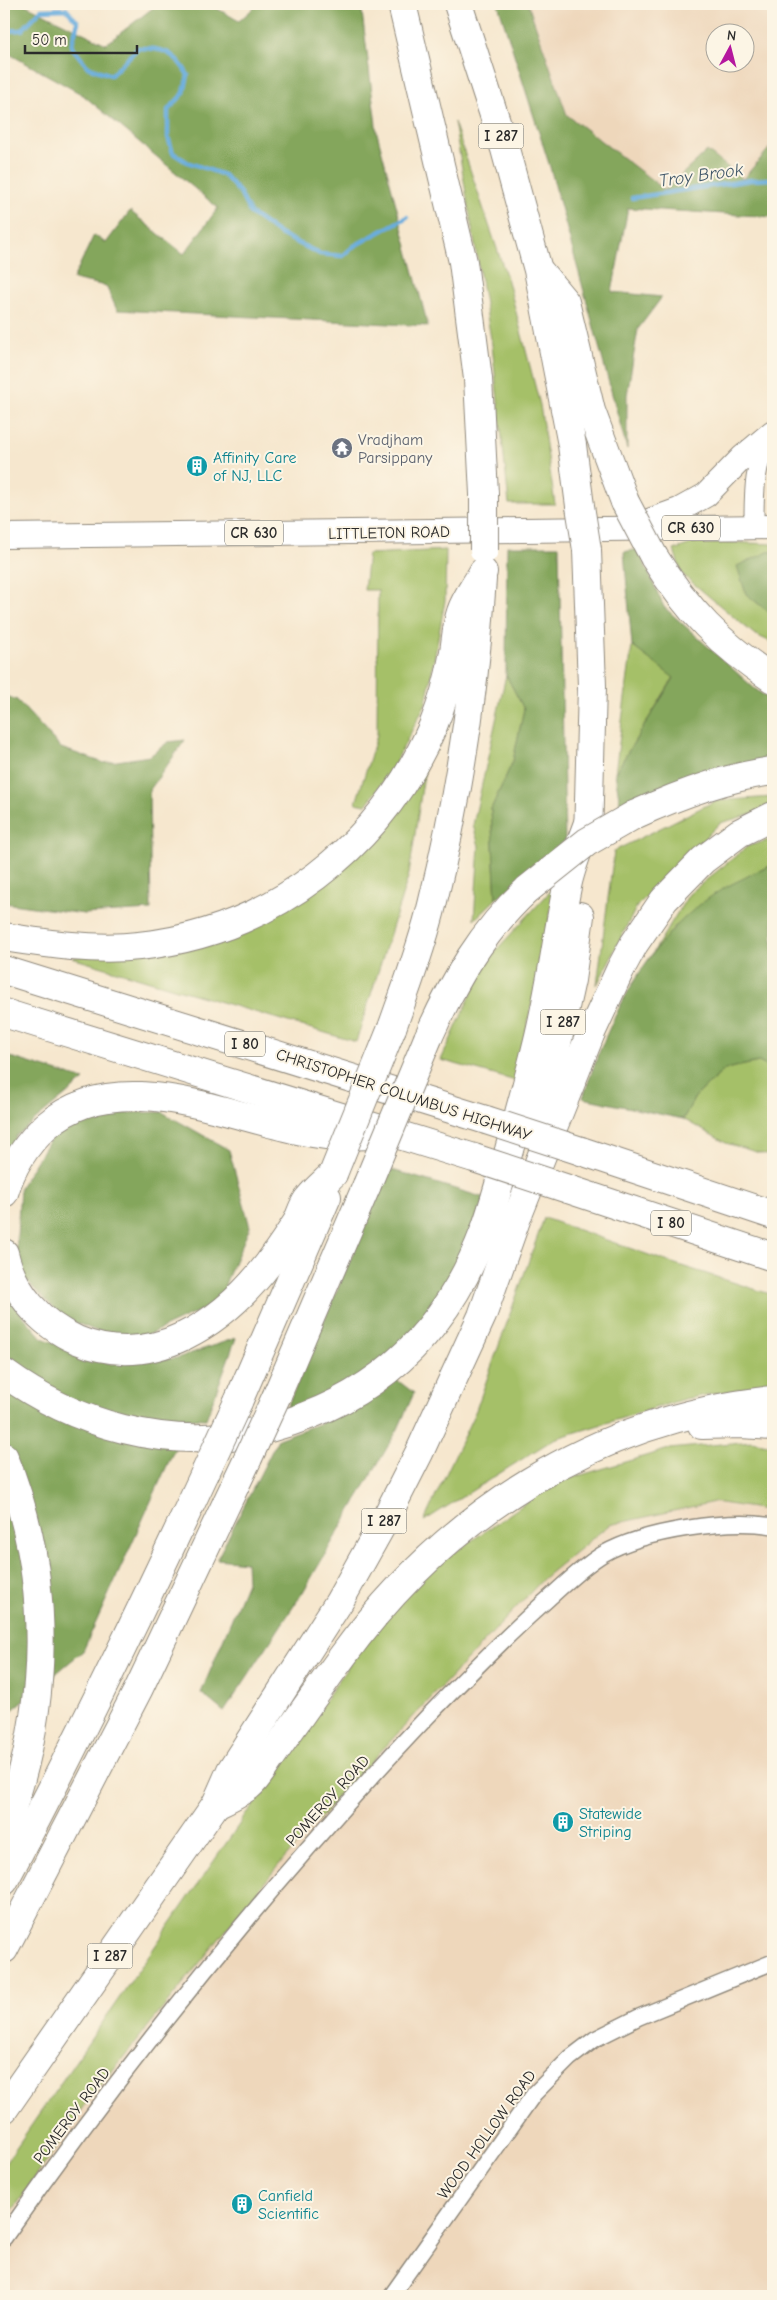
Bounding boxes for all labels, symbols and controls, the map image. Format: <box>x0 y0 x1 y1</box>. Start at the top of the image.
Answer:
scale bar <box>25 22 138 54</box>
north arrow <box>704 22 754 72</box>
text: N <box>726 27 737 45</box>
text: 50 m <box>32 31 67 49</box>
road number: I 287 <box>478 124 524 148</box>
water label: Troy Brook <box>657 159 745 192</box>
place label: Vradjham Parsippany <box>358 431 433 467</box>
temple icon: Vradjham Parsippany <box>330 436 354 460</box>
place label: Affinity Care of NJ, LLC <box>213 449 297 485</box>
building icon: Affinity Care of NJ, LLC <box>185 454 209 478</box>
road number: CR 630 <box>662 516 720 540</box>
road number: CR 630 <box>225 520 283 546</box>
street label: LITTLETON ROAD <box>328 523 450 543</box>
road number: I 287 <box>540 1010 586 1034</box>
road number: I 80 <box>225 1032 265 1056</box>
street label: CHRISTOPHER COLUMBUS HIGHWAY <box>274 1045 534 1145</box>
road number: I 80 <box>651 1210 691 1236</box>
road number: I 287 <box>362 1508 406 1534</box>
street label: POMEROY ROAD <box>282 1752 373 1850</box>
place label: Statewide Striping <box>579 1805 642 1841</box>
building icon: Statewide Striping <box>551 1810 575 1834</box>
road number: I 287 <box>88 1944 132 1968</box>
street label: POMEROY ROAD <box>30 2064 114 2167</box>
street label: WOOD HOLLOW ROAD <box>434 2067 540 2203</box>
place label: Canfield Scientific <box>258 2187 319 2223</box>
building icon: Canfield Scientific <box>230 2192 254 2216</box>

